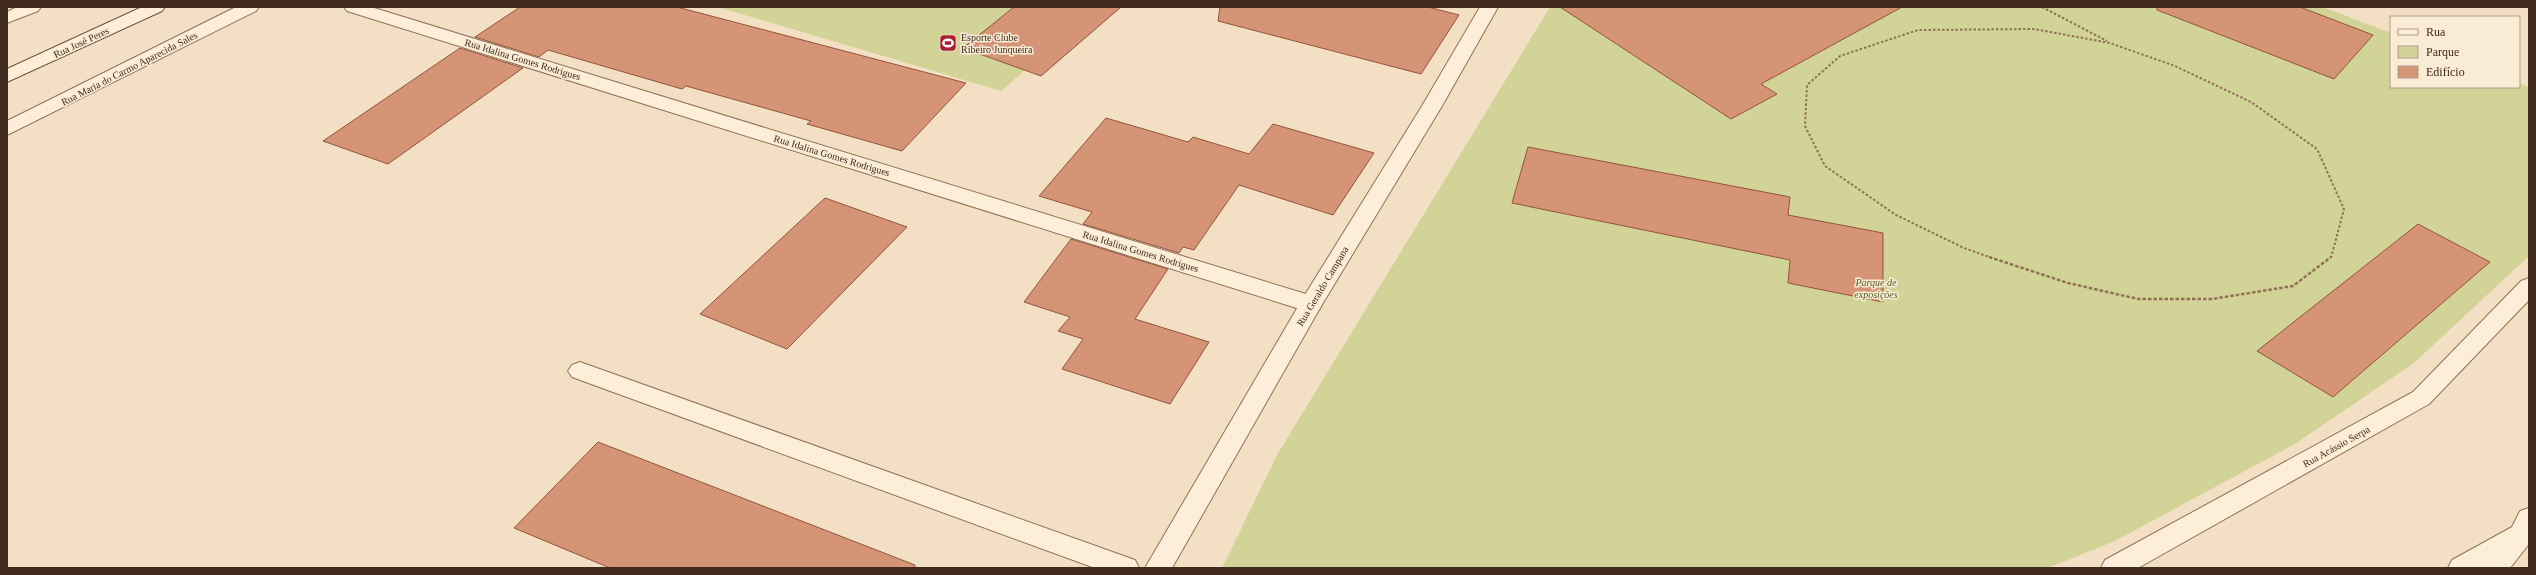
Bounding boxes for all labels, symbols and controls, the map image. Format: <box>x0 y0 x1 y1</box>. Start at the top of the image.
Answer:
legend <box>2390 16 2520 88</box>
street label: Rua José Peres <box>52 25 111 60</box>
text: Rua <box>2426 25 2446 39</box>
street label: Rua Maria do Carmo Aparecida Sales <box>59 29 199 108</box>
place label: Esporte Clube Ribeiro Junqueira <box>961 32 1033 55</box>
sports icon: Esporte Clube Ribeiro Junqueira <box>938 33 958 53</box>
street label: Rua Idalina Gomes Rodrigues <box>463 37 582 82</box>
text: Parque <box>2426 45 2459 59</box>
text: Edifício <box>2426 65 2465 79</box>
street label: Rua Idalina Gomes Rodrigues <box>772 133 891 178</box>
street label: Rua Idalina Gomes Rodrigues <box>1081 229 1200 274</box>
street label: Rua Geraldo Campana <box>1294 244 1351 328</box>
park label: Parque de exposições <box>1854 277 1898 300</box>
street label: Rua Acássio Serpa <box>2301 423 2372 469</box>

